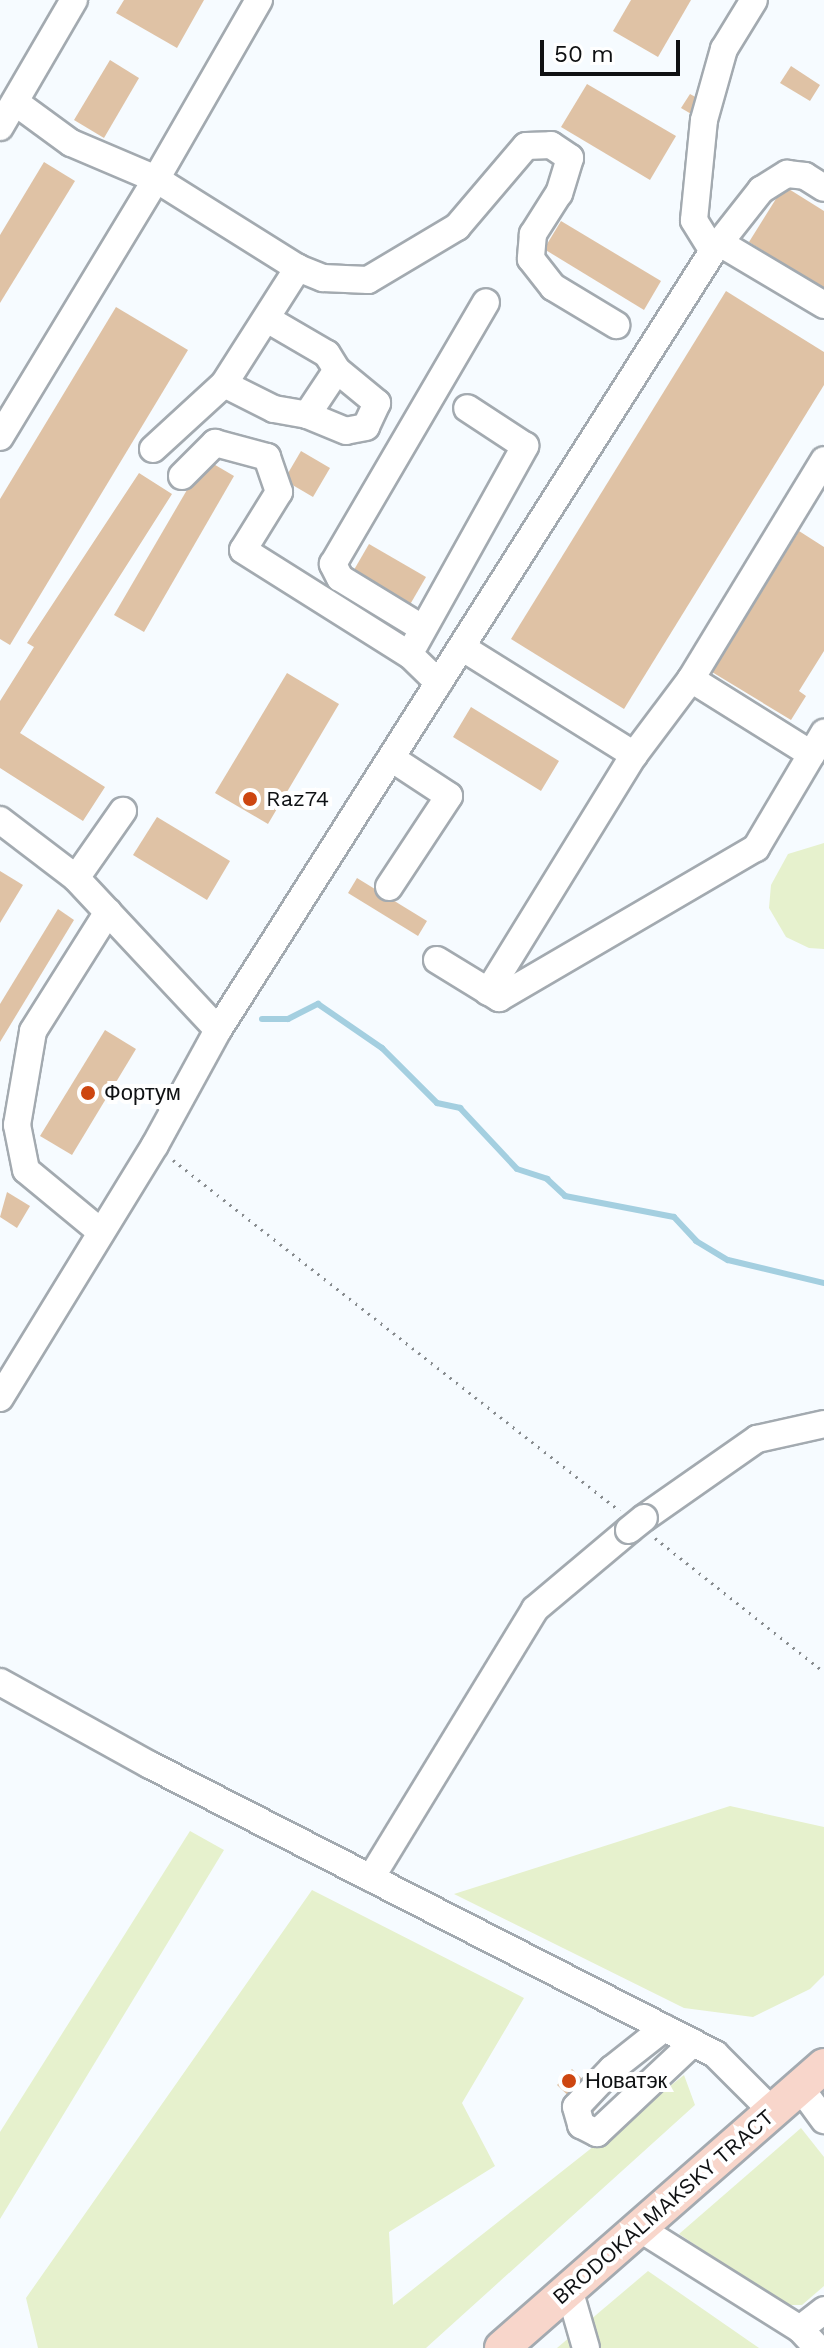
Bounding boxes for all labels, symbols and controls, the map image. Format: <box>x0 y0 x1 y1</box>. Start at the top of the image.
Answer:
scale bar <box>544 24 684 74</box>
text: 50 m <box>554 40 614 68</box>
place label: Raz74 <box>266 786 329 812</box>
marker: Raz74 <box>241 790 259 808</box>
place label: Фортум <box>104 1080 181 1106</box>
marker: Фортум <box>79 1084 97 1102</box>
place label: Новатэк <box>585 2068 667 2094</box>
marker: Новатэк <box>560 2072 578 2090</box>
street label: BRODOKALMAKSKY TRACT <box>546 2103 780 2311</box>

